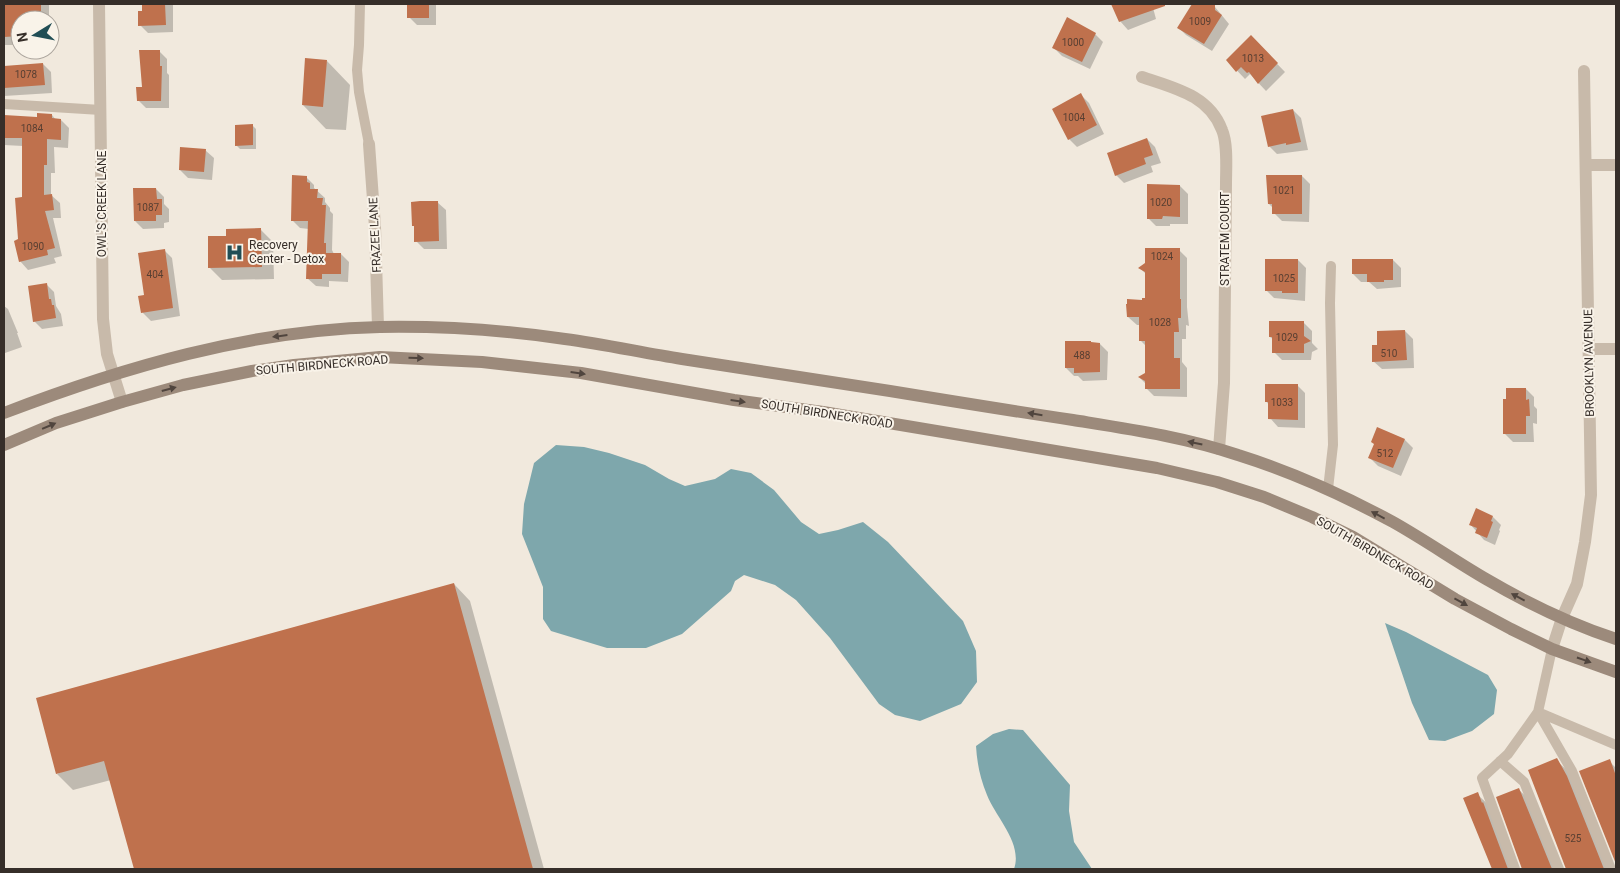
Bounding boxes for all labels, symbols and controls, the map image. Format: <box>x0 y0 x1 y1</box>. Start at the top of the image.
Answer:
north arrow <box>10 10 60 60</box>
house number: 1009 <box>1189 16 1211 27</box>
text: N <box>13 31 31 44</box>
house number: 1000 <box>1062 37 1085 48</box>
house number: 1013 <box>1242 53 1264 64</box>
house number: 1078 <box>15 69 38 80</box>
house number: 1004 <box>1063 112 1086 123</box>
house number: 1084 <box>21 123 44 134</box>
street label: OWL'S CREEK LANE <box>95 150 109 257</box>
house number: 1021 <box>1273 185 1295 196</box>
street label: STRATEM COURT <box>1218 192 1232 286</box>
street label: FRAZEE LANE <box>366 197 384 273</box>
house number: 1020 <box>1150 197 1173 208</box>
house number: 1087 <box>137 202 160 213</box>
place label: Recovery Center - Detox <box>249 238 324 266</box>
house number: 1090 <box>22 241 45 252</box>
hospital icon: Recovery Center - Detox <box>225 242 245 262</box>
house number: 1024 <box>1151 251 1174 262</box>
house number: 404 <box>147 269 164 280</box>
house number: 1025 <box>1273 273 1296 284</box>
street label: BROOKLYN AVENUE <box>1581 309 1597 417</box>
house number: 1028 <box>1149 317 1172 328</box>
house number: 1029 <box>1276 332 1298 343</box>
one-way arrow <box>272 333 288 341</box>
house number: 510 <box>1381 348 1398 359</box>
house number: 488 <box>1074 350 1091 361</box>
street label: SOUTH BIRDNECK ROAD <box>255 352 389 378</box>
one-way arrow <box>408 355 424 363</box>
one-way arrow <box>570 369 586 377</box>
one-way arrow <box>161 385 176 393</box>
one-way arrow <box>730 397 746 405</box>
street label: SOUTH BIRDNECK ROAD <box>760 397 894 431</box>
house number: 1033 <box>1271 397 1293 408</box>
one-way arrow <box>1027 410 1043 418</box>
one-way arrow <box>42 422 56 430</box>
one-way arrow <box>1187 439 1202 447</box>
house number: 512 <box>1377 448 1394 459</box>
one-way arrow <box>1371 511 1385 519</box>
street label: SOUTH BIRDNECK ROAD <box>1314 514 1436 592</box>
one-way arrow <box>1511 593 1526 601</box>
one-way arrow <box>1453 598 1468 606</box>
one-way arrow <box>1577 657 1592 665</box>
house number: 525 <box>1565 833 1582 844</box>

